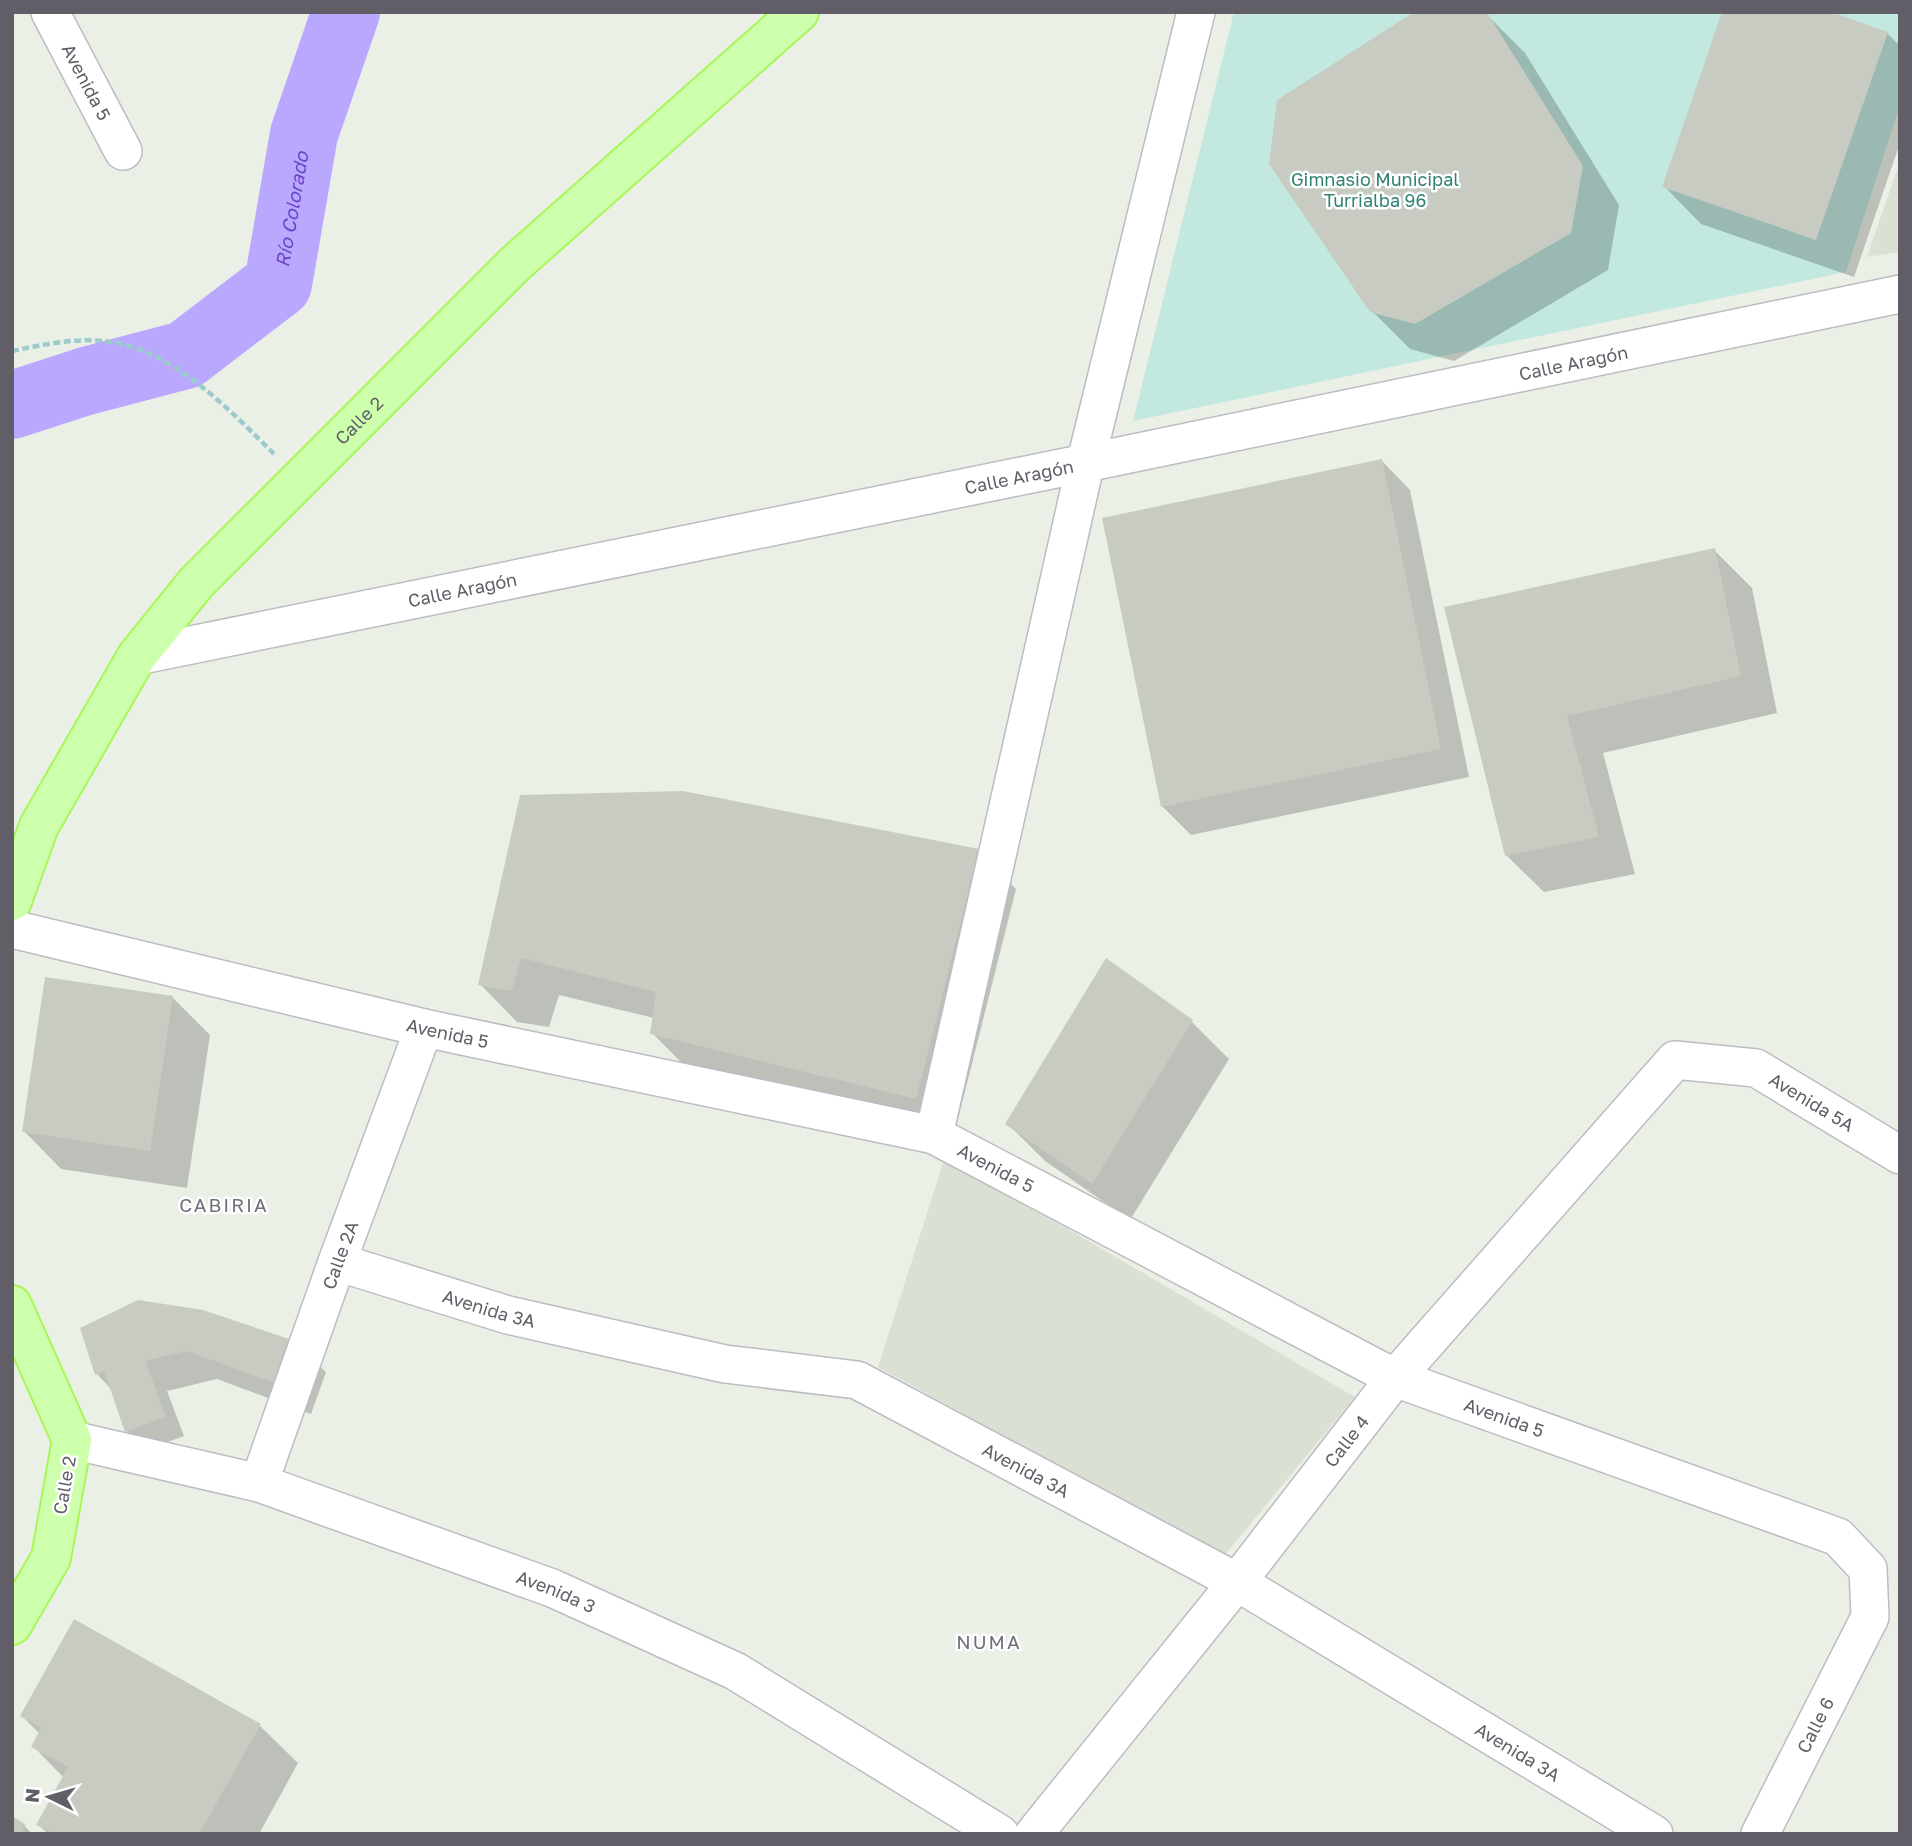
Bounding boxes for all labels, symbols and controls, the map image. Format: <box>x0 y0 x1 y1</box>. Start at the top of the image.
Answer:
street label: Avenida 5 <box>58 40 116 124</box>
water label: Río Colorado <box>270 148 313 269</box>
park label: Gimnasio Municipal Turrialba 96 <box>1291 168 1459 211</box>
street label: Calle Aragón <box>1517 341 1630 385</box>
street label: Calle 2 <box>330 392 387 449</box>
street label: Calle Aragón <box>962 455 1075 498</box>
street label: Calle Aragón <box>406 568 519 611</box>
street label: Avenida 5 <box>405 1013 491 1052</box>
street label: Avenida 5A <box>1765 1068 1858 1136</box>
street label: Avenida 5 <box>954 1139 1038 1197</box>
district label: CABIRIA <box>179 1193 269 1216</box>
street label: Calle 2A <box>317 1218 362 1292</box>
street label: Avenida 3A <box>440 1284 537 1332</box>
street label: Avenida 5 <box>1461 1393 1547 1442</box>
street label: Calle 4 <box>1319 1411 1373 1471</box>
street label: Avenida 3A <box>979 1438 1073 1502</box>
street label: Calle 2 <box>48 1454 80 1516</box>
street label: Avenida 3 <box>514 1565 599 1617</box>
district label: NUMA <box>956 1630 1022 1653</box>
street label: Calle 6 <box>1792 1693 1838 1757</box>
street label: Avenida 3A <box>1471 1718 1564 1786</box>
north arrow <box>14 1762 84 1832</box>
text: N <box>19 1787 44 1804</box>

